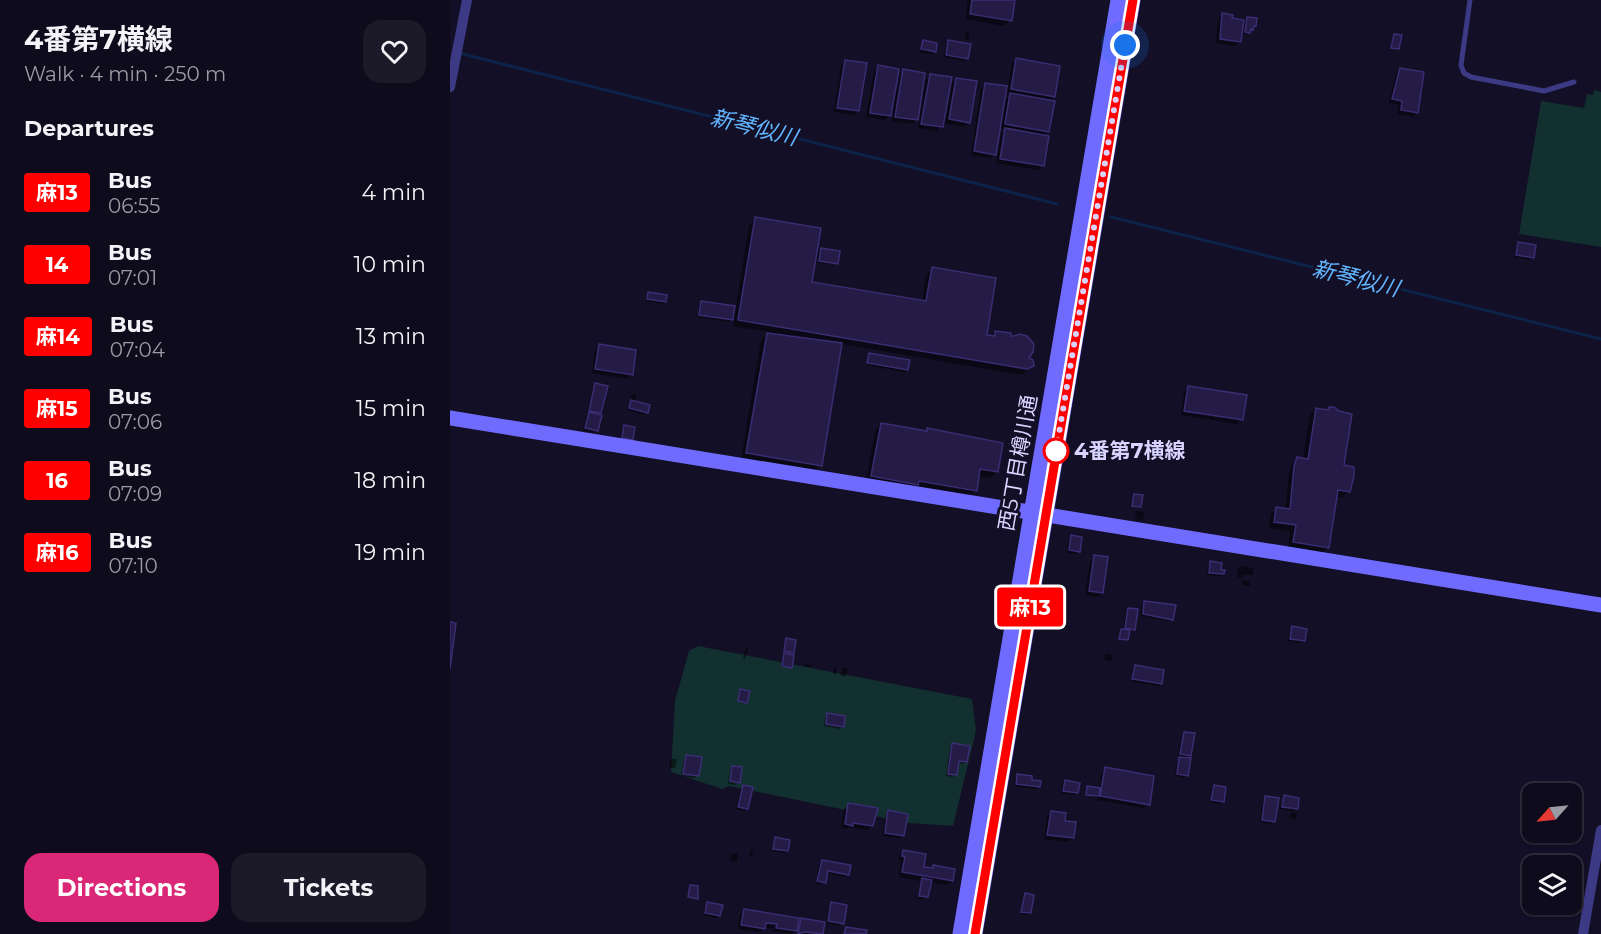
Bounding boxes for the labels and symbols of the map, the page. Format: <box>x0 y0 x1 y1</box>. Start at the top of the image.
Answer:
your location <box>1110 30 1140 60</box>
water label: 新琴似川 <box>708 104 802 152</box>
water label: 新琴似川 <box>1310 255 1404 303</box>
street label: 西5丁目樽川通 <box>993 393 1042 533</box>
marker: 4番第7横線 <box>1043 438 1069 464</box>
place label: 4番第7横線 <box>1074 438 1186 463</box>
line badge: 麻13 <box>996 588 1064 626</box>
north arrow <box>1522 783 1582 843</box>

